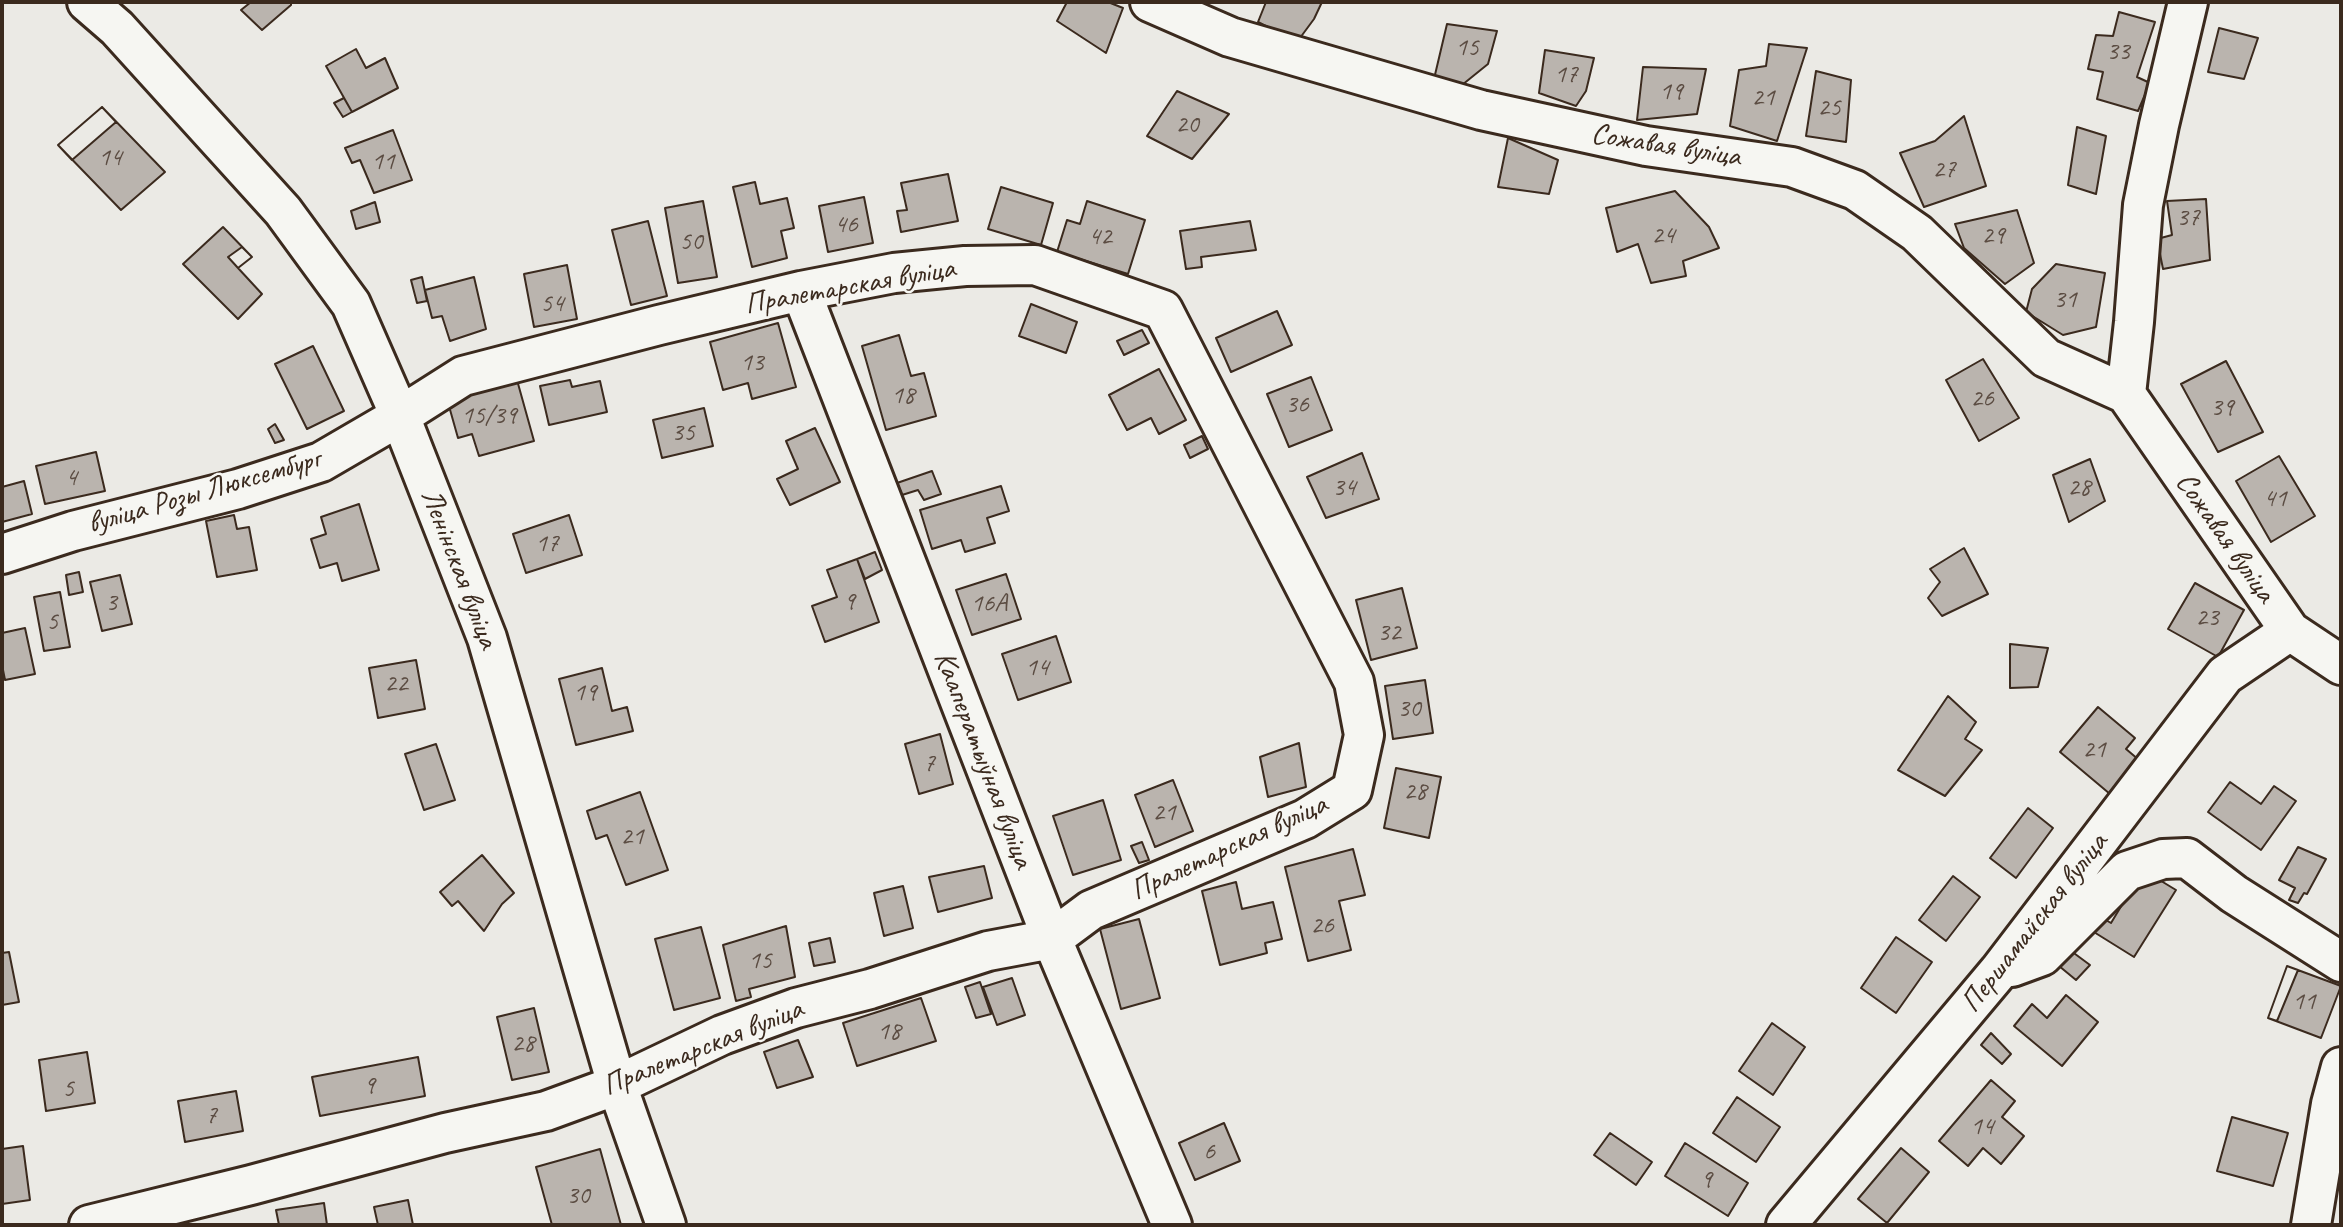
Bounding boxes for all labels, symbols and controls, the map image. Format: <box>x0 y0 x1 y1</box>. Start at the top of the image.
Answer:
house number: 15 <box>1455 32 1479 64</box>
house number: 33 <box>2106 36 2130 68</box>
house number: 17 <box>1554 59 1578 91</box>
house number: 19 <box>1659 76 1683 108</box>
house number: 21 <box>1751 82 1775 114</box>
house number: 25 <box>1817 92 1841 124</box>
house number: 20 <box>1175 109 1199 141</box>
street label: Сожавая вуліца <box>1589 116 1743 176</box>
house number: 14 <box>98 142 122 174</box>
house number: 11 <box>371 146 395 178</box>
house number: 27 <box>1932 154 1956 186</box>
house number: 37 <box>2176 202 2200 234</box>
house number: 46 <box>834 209 858 241</box>
house number: 24 <box>1651 220 1675 252</box>
house number: 29 <box>1981 220 2005 252</box>
house number: 42 <box>1088 221 1112 253</box>
house number: 50 <box>679 226 703 258</box>
street label: Пралетарская вуліца <box>742 251 958 323</box>
house number: 31 <box>2053 284 2077 316</box>
house number: 54 <box>540 288 564 320</box>
house number: 13 <box>740 347 764 379</box>
house number: 18 <box>891 380 915 412</box>
house number: 26 <box>1970 383 1994 415</box>
house number: 36 <box>1285 389 1309 421</box>
house number: 39 <box>2210 392 2234 424</box>
house number: 15/39 <box>461 400 517 432</box>
house number: 35 <box>671 417 695 449</box>
street label: вуліца Розы Люксембург <box>84 442 324 542</box>
house number: 4 <box>65 462 77 494</box>
street label: Сожавая вуліца <box>2167 466 2283 610</box>
house number: 34 <box>1332 472 1356 504</box>
house number: 28 <box>2067 472 2091 504</box>
house number: 41 <box>2263 483 2287 515</box>
street label: Ленінская вуліца <box>412 484 506 654</box>
house number: 17 <box>535 528 559 560</box>
house number: 9 <box>843 586 855 618</box>
house number: 3 <box>105 587 117 619</box>
house number: 16А <box>971 588 1007 620</box>
house number: 23 <box>2195 602 2219 634</box>
house number: 5 <box>46 606 58 638</box>
house number: 32 <box>1377 617 1401 649</box>
street label: Кааператыўная вуліца <box>925 646 1041 874</box>
house number: 14 <box>1025 652 1049 684</box>
house number: 22 <box>384 668 408 700</box>
house number: 19 <box>573 677 597 709</box>
house number: 30 <box>1397 693 1421 725</box>
house number: 21 <box>2082 734 2106 766</box>
house number: 7 <box>923 748 935 780</box>
house number: 28 <box>1403 776 1427 808</box>
street label: Пралетарская вуліца <box>1125 787 1333 909</box>
house number: 21 <box>1152 797 1176 829</box>
house number: 21 <box>620 821 644 853</box>
street label: Першамайская вуліца <box>1954 826 2116 1020</box>
house number: 26 <box>1310 910 1334 942</box>
house number: 15 <box>748 945 772 977</box>
house number: 11 <box>2292 986 2316 1018</box>
street label: Пралетарская вуліца <box>598 991 808 1105</box>
house number: 18 <box>877 1016 901 1048</box>
house number: 28 <box>511 1028 535 1060</box>
house number: 9 <box>363 1070 375 1102</box>
house number: 5 <box>62 1073 74 1105</box>
house number: 7 <box>205 1100 217 1132</box>
house number: 14 <box>1970 1111 1994 1143</box>
house number: 6 <box>1203 1136 1215 1168</box>
house number: 9 <box>1700 1164 1712 1196</box>
house number: 30 <box>566 1180 590 1212</box>

